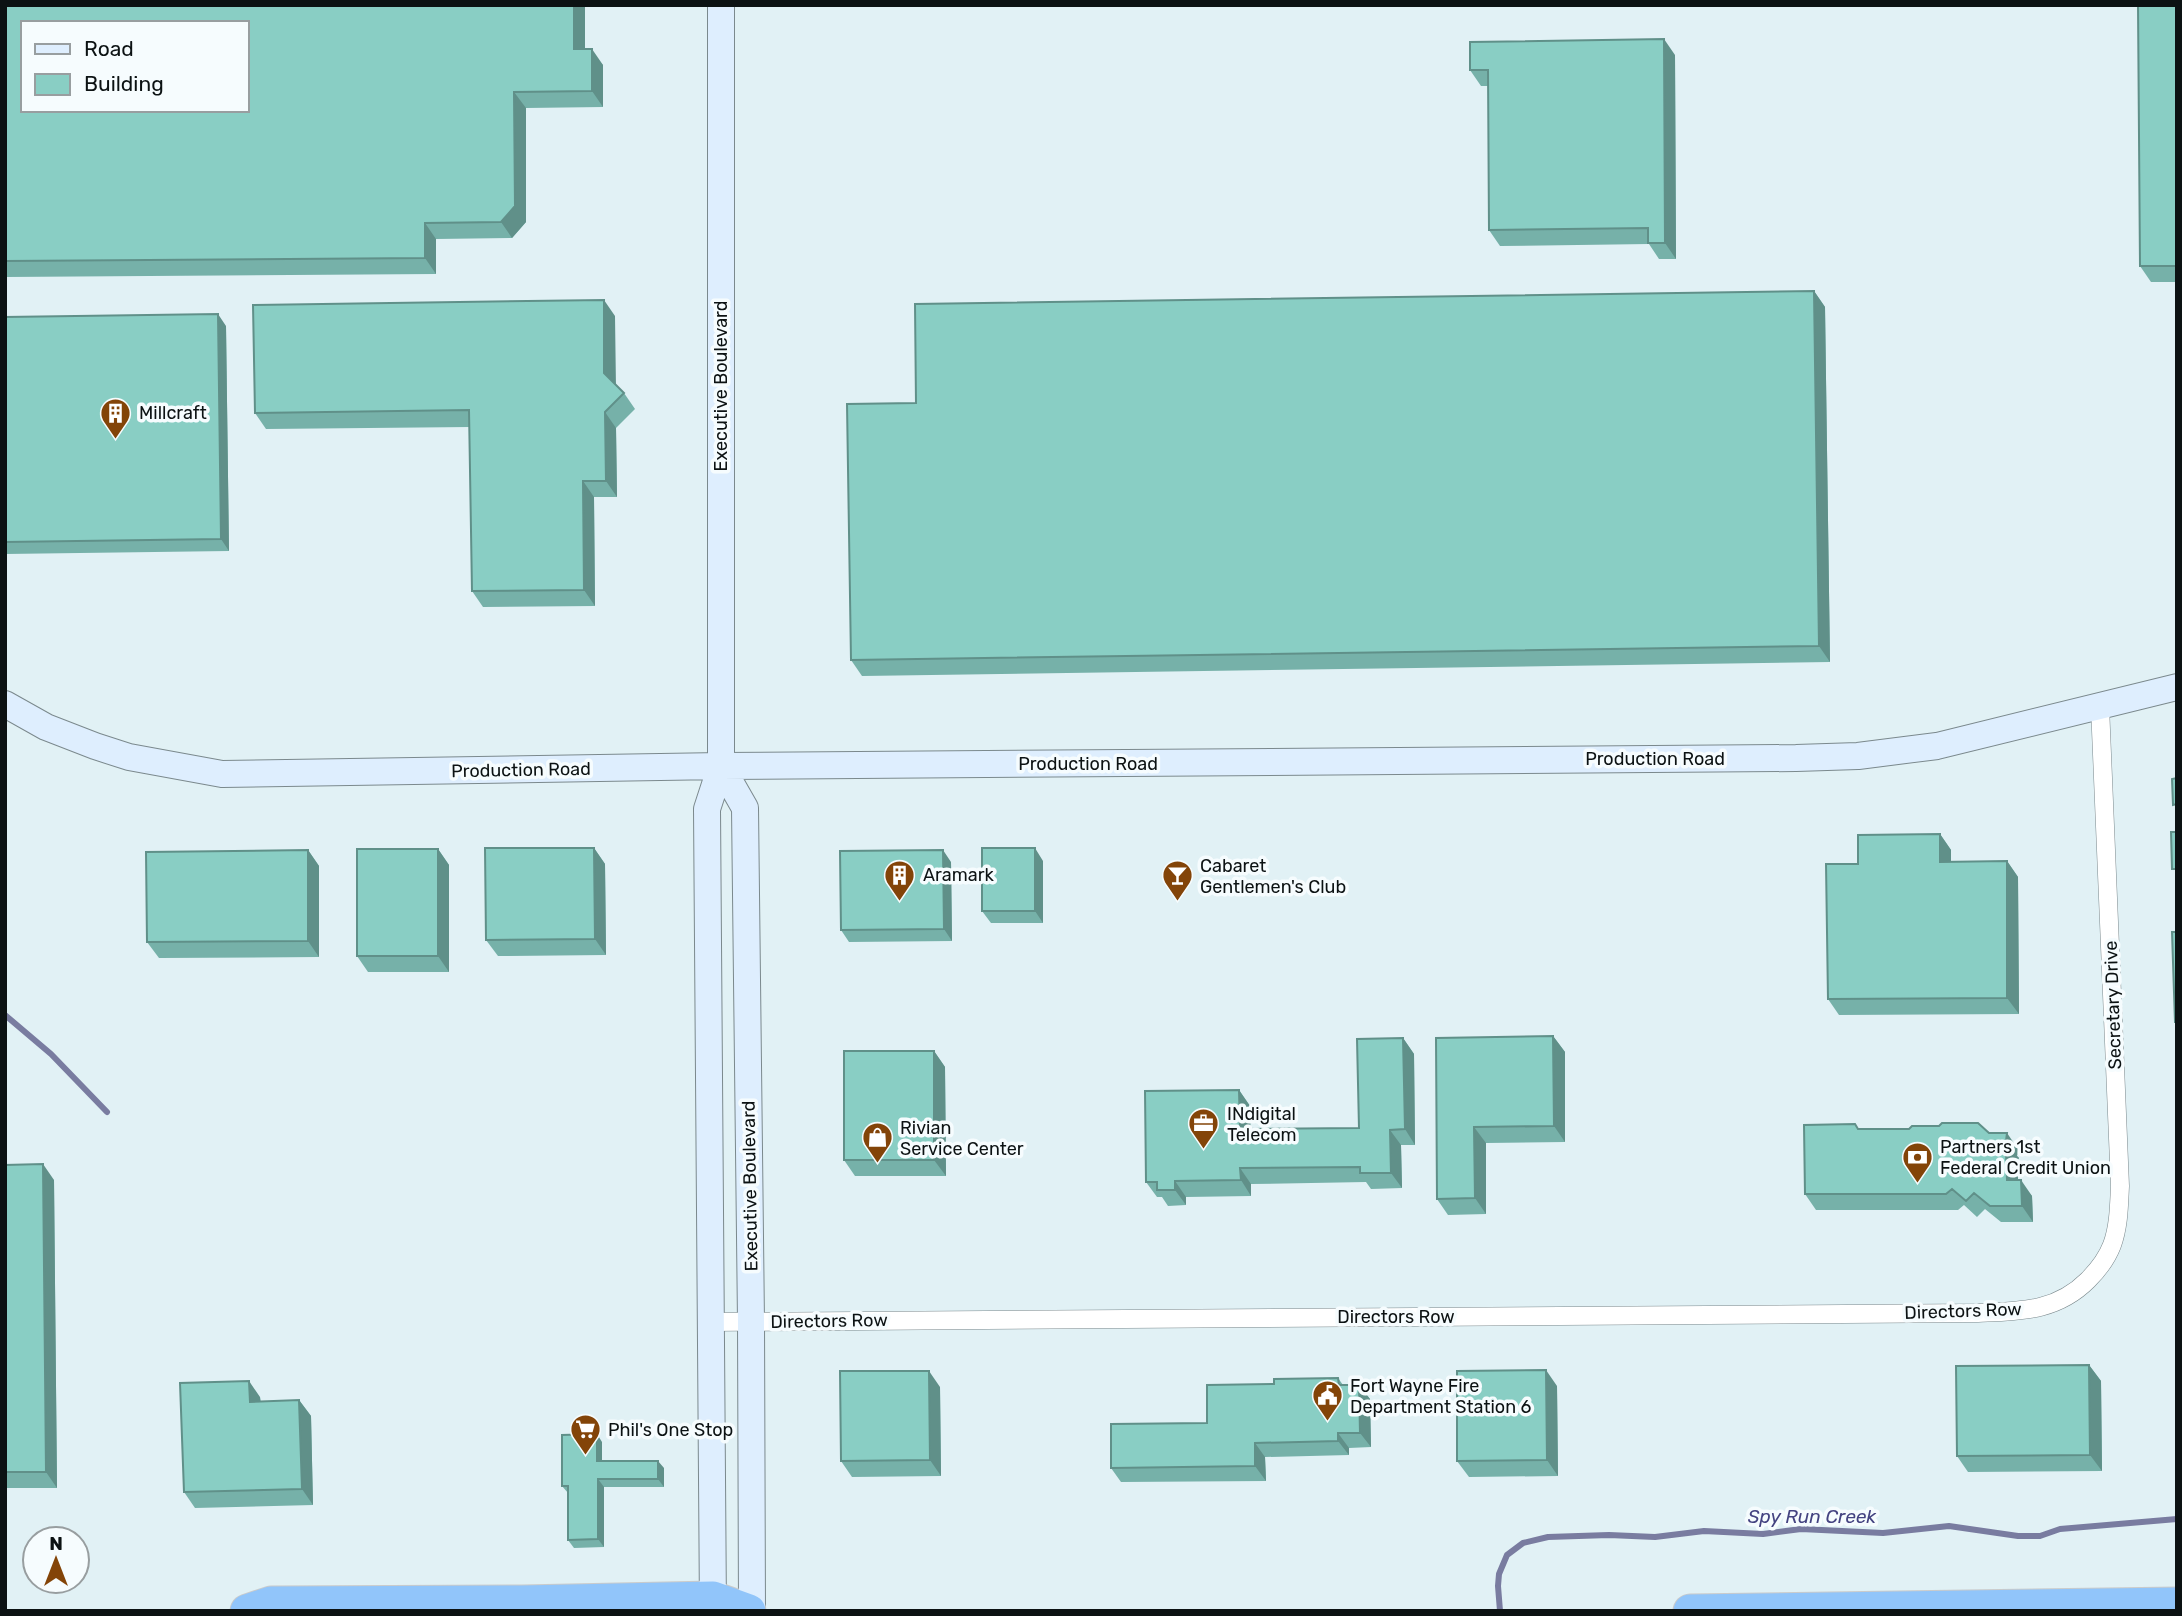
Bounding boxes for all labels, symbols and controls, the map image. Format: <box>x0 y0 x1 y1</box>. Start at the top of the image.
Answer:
legend <box>21 21 248 112</box>
text: Road <box>84 36 134 61</box>
text: Building <box>84 71 164 96</box>
street label: Executive Boulevard <box>710 301 732 471</box>
building icon: Millcraft <box>99 396 133 440</box>
place label: Millcraft <box>139 402 207 424</box>
street label: Production Road <box>1585 748 1725 770</box>
street label: Production Road <box>1018 753 1158 775</box>
street label: Production Road <box>451 758 591 782</box>
place label: Cabaret Gentlemen's Club <box>1200 855 1346 898</box>
building icon: Aramark <box>883 858 917 902</box>
bar icon: Cabaret Gentlemen's Club <box>1160 859 1194 903</box>
place label: Aramark <box>923 864 994 886</box>
street label: Secretary Drive <box>2100 940 2126 1070</box>
street label: Executive Boulevard <box>738 1100 762 1272</box>
place label: INdigital Telecom <box>1227 1103 1297 1146</box>
office icon: INdigital Telecom <box>1187 1107 1221 1151</box>
place label: Rivian Service Center <box>900 1117 1024 1160</box>
shop icon: Rivian Service Center <box>860 1121 894 1165</box>
place label: Partners 1st Federal Credit Union <box>1940 1136 2111 1179</box>
bank icon: Partners 1st Federal Credit Union <box>1900 1140 1934 1184</box>
street label: Directors Row <box>1904 1298 2022 1324</box>
street label: Directors Row <box>1337 1306 1455 1328</box>
street label: Directors Row <box>770 1309 888 1333</box>
place label: Fort Wayne Fire Department Station 6 <box>1350 1375 1531 1418</box>
public building icon: Fort Wayne Fire Department Station 6 <box>1310 1379 1344 1423</box>
supermarket icon: Phil's One Stop <box>568 1413 602 1457</box>
place label: Phil's One Stop <box>608 1419 733 1441</box>
water label: Spy Run Creek <box>1748 1505 1876 1528</box>
north arrow <box>21 1525 91 1595</box>
text: N <box>49 1532 63 1555</box>

